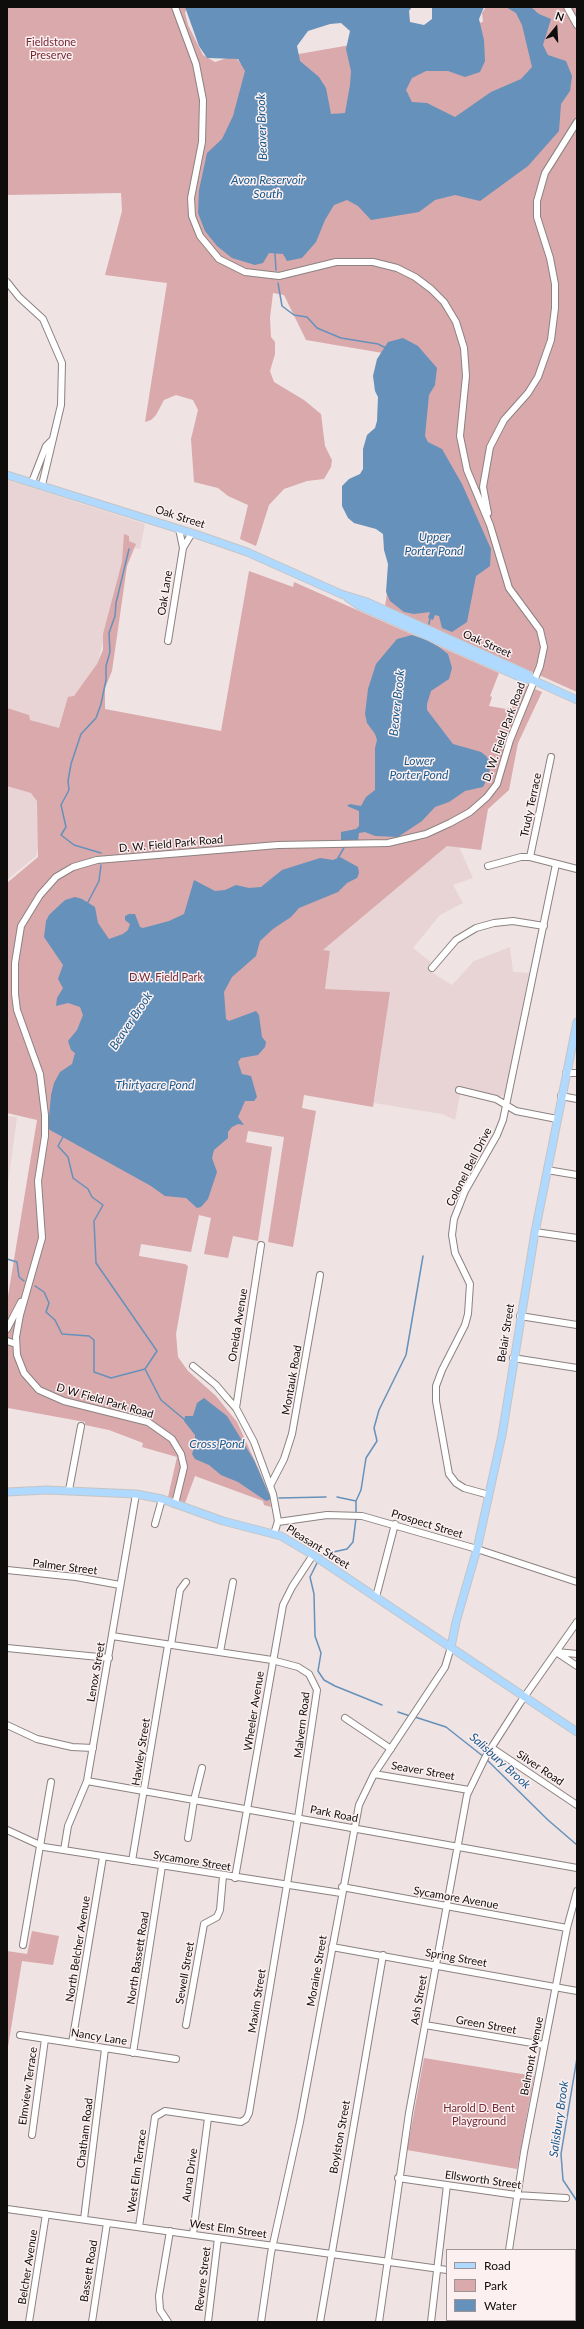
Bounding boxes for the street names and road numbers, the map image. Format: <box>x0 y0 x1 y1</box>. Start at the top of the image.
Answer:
street label: Oak Street <box>153 503 207 531</box>
street label: Oak Lane <box>155 569 175 617</box>
street label: Oak Street <box>461 627 513 661</box>
street label: D. W. Field Park Road <box>480 681 528 783</box>
street label: Trudy Terrace <box>518 772 544 838</box>
street label: D. W. Field Park Road <box>118 833 224 855</box>
street label: Colonel Bell Drive <box>443 1125 495 1209</box>
street label: Oneida Avenue <box>226 1287 250 1363</box>
street label: Belair Street <box>495 1303 517 1363</box>
street label: Montauk Road <box>279 1344 305 1416</box>
street label: D W Field Park Road <box>55 1381 155 1421</box>
street label: Prospect Street <box>390 1507 464 1541</box>
street label: Pleasant Street <box>284 1522 352 1572</box>
street label: Palmer Street <box>32 1556 98 1578</box>
street label: Lenox Street <box>84 1641 108 1703</box>
street label: Wheeler Avenue <box>241 1670 267 1752</box>
street label: Malvern Road <box>291 1691 313 1759</box>
street label: Hawley Street <box>129 1717 153 1787</box>
street label: Silver Road <box>514 1748 566 1788</box>
street label: Seaver Street <box>390 1759 456 1783</box>
street label: Park Road <box>309 1803 359 1825</box>
street label: Sycamore Street <box>152 1848 232 1874</box>
street label: Sycamore Avenue <box>412 1884 500 1912</box>
street label: North Belcher Avenue <box>63 1895 93 2003</box>
street label: North Bassett Road <box>124 1911 152 2005</box>
street label: Moraine Street <box>304 1934 330 2008</box>
street label: Sewell Street <box>173 1941 197 2005</box>
street label: Spring Street <box>424 1946 488 1970</box>
street label: Maxim Street <box>245 1968 269 2034</box>
street label: Ash Street <box>408 1974 430 2026</box>
street label: Green Street <box>455 2013 517 2037</box>
street label: Belmont Avenue <box>518 2015 546 2097</box>
street label: Nancy Lane <box>70 2026 128 2048</box>
street label: Elmview Terrace <box>16 2046 40 2126</box>
street label: Chatham Road <box>74 2097 96 2169</box>
street label: Boylston Street <box>327 2099 353 2175</box>
street label: West Elm Terrace <box>125 2128 149 2214</box>
street label: Auna Drive <box>180 2147 200 2203</box>
street label: Ellsworth Street <box>444 2168 522 2192</box>
street label: West Elm Street <box>189 2217 267 2241</box>
street label: Belcher Avenue <box>16 2229 40 2305</box>
street label: Bassett Road <box>78 2239 100 2303</box>
street label: Revere Street <box>192 2246 214 2312</box>

